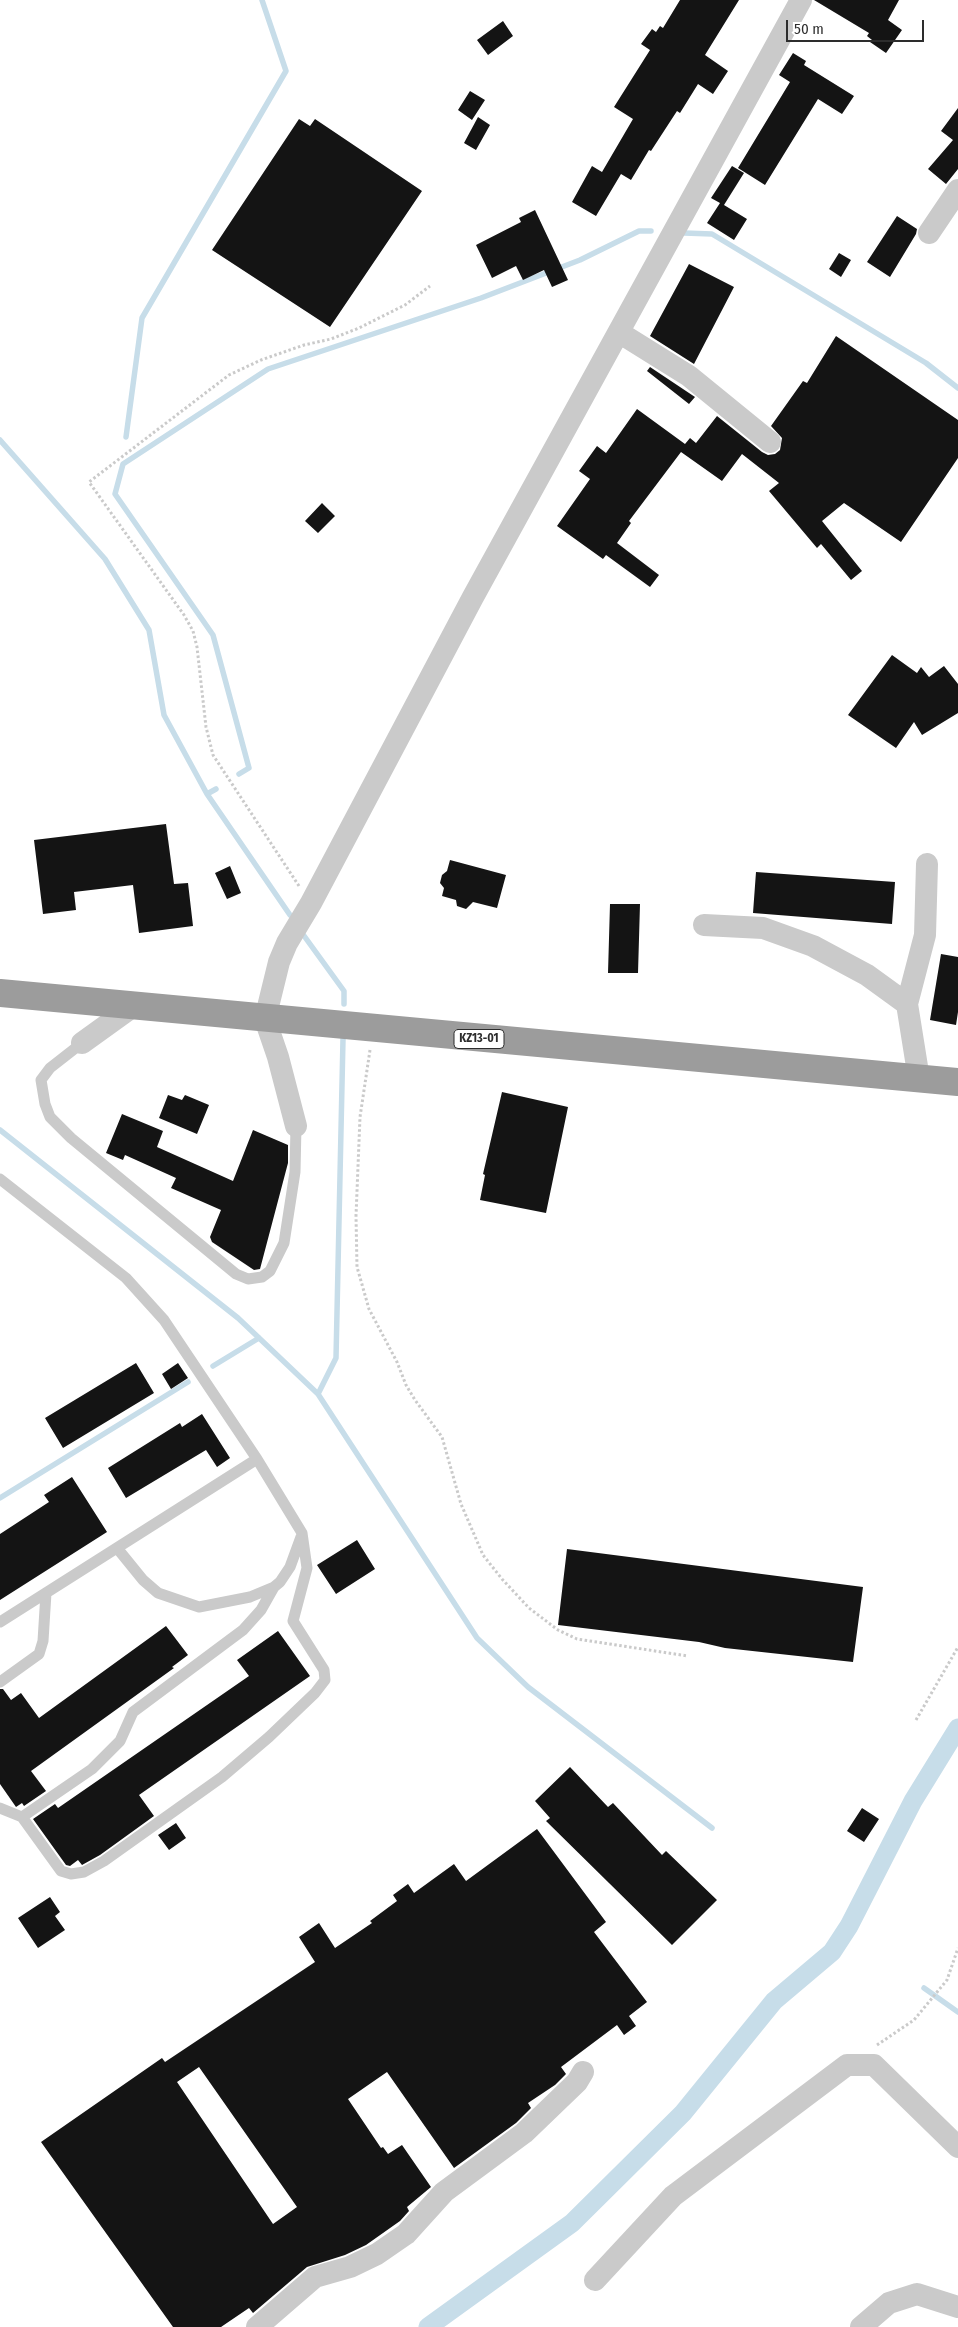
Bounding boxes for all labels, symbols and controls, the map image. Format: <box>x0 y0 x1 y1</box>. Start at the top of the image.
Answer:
scale bar <box>788 10 926 42</box>
text: 50 m <box>794 20 824 38</box>
road number: KZ13-01 <box>454 1030 504 1048</box>

